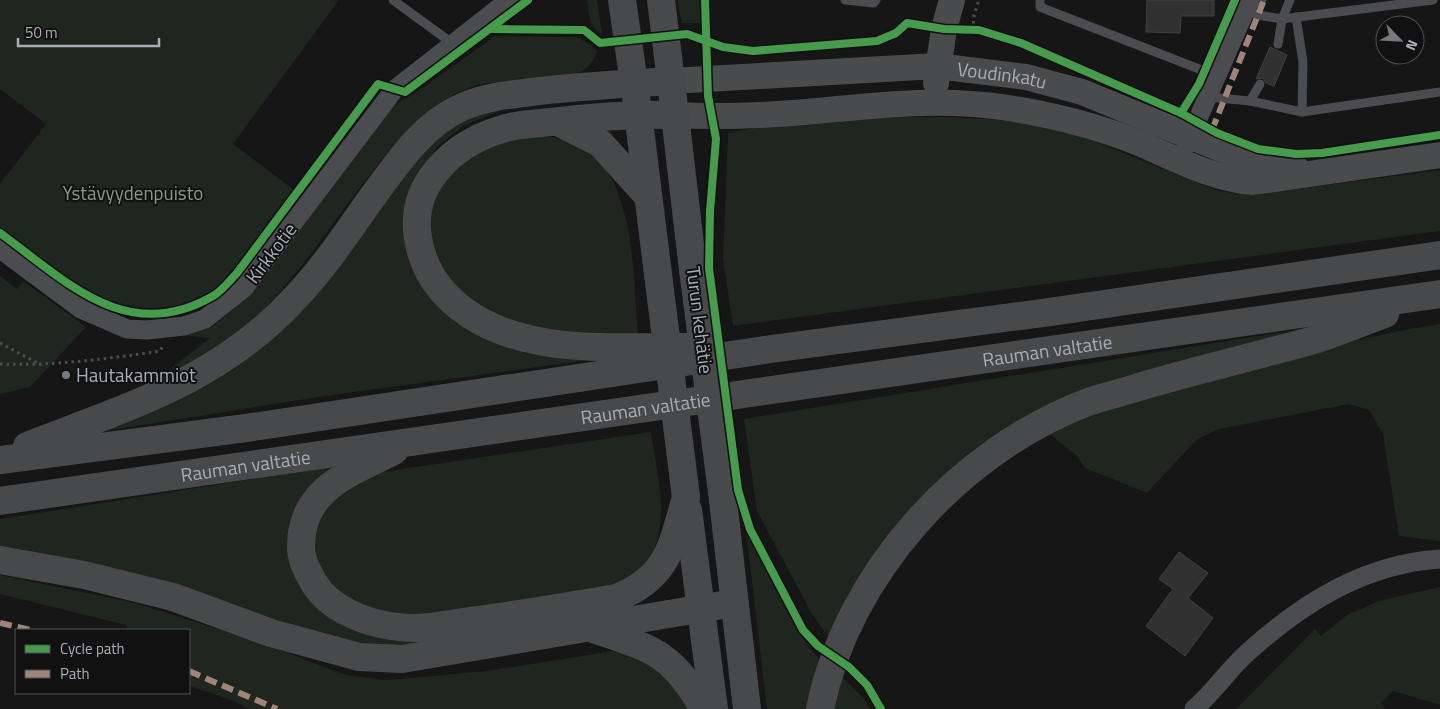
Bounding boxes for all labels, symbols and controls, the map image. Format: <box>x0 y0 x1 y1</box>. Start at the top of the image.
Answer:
scale bar <box>18 15 159 47</box>
north arrow <box>1375 15 1425 65</box>
text: 50 m <box>25 21 58 44</box>
text: N <box>1401 37 1424 54</box>
street label: Voudinkatu <box>956 54 1050 96</box>
park label: Ystävyydenpuisto <box>63 178 203 207</box>
street label: Kirkkotie <box>238 216 303 289</box>
street label: Turun kehätie <box>680 265 721 375</box>
street label: Rauman valtatie <box>980 326 1114 374</box>
place label: Hautakammiot <box>76 360 196 389</box>
marker: Hautakammiot <box>60 369 72 381</box>
street label: Rauman valtatie <box>579 384 712 431</box>
street label: Rauman valtatie <box>179 442 312 489</box>
legend <box>15 629 190 694</box>
text: Cycle path <box>60 637 125 660</box>
text: Path <box>60 662 90 685</box>

